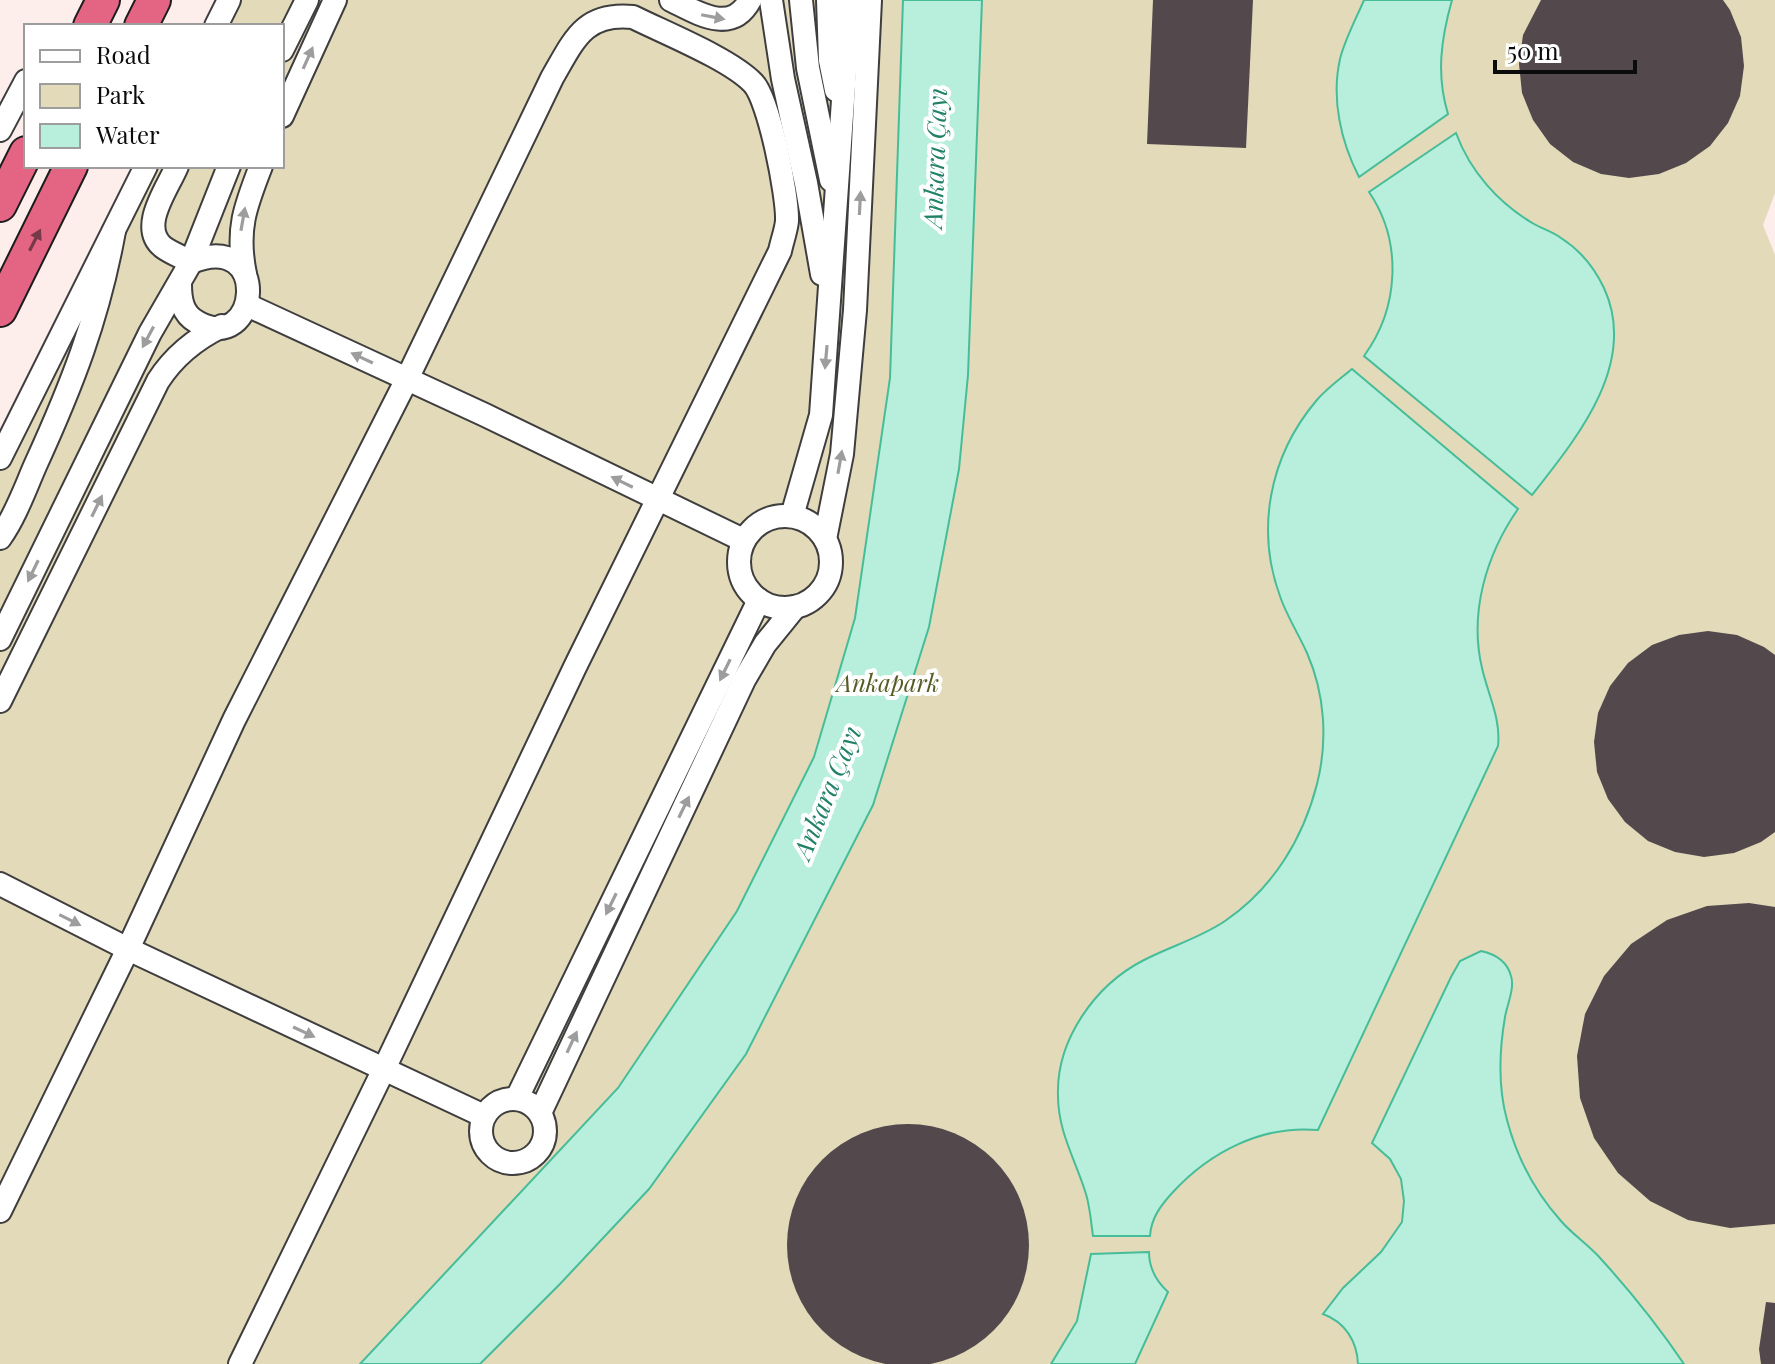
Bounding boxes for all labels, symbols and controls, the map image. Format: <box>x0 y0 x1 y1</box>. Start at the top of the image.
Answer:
one-way arrow <box>700 11 725 23</box>
legend <box>24 24 284 168</box>
scale bar <box>1495 24 1635 74</box>
text: 50 m <box>1507 34 1559 66</box>
text: Road <box>96 38 151 70</box>
one-way arrow <box>302 46 315 70</box>
text: Park <box>96 78 146 110</box>
water label: Ankara Çayı <box>914 87 954 232</box>
text: Water <box>95 118 160 150</box>
one-way arrow <box>854 190 867 215</box>
one-way arrow <box>238 206 250 231</box>
one-way arrow <box>28 228 41 251</box>
one-way arrow <box>141 326 155 349</box>
one-way arrow <box>819 345 832 370</box>
one-way arrow <box>350 352 374 365</box>
one-way arrow <box>834 450 846 475</box>
one-way arrow <box>611 475 634 489</box>
one-way arrow <box>90 494 103 517</box>
one-way arrow <box>26 559 40 582</box>
one-way arrow <box>718 659 732 682</box>
park label: Ankapark <box>834 666 939 698</box>
water label: Ankara Çayı <box>782 720 869 866</box>
one-way arrow <box>677 796 691 819</box>
one-way arrow <box>604 892 618 916</box>
one-way arrow <box>58 913 81 926</box>
one-way arrow <box>292 1025 316 1039</box>
one-way arrow <box>565 1030 579 1054</box>

